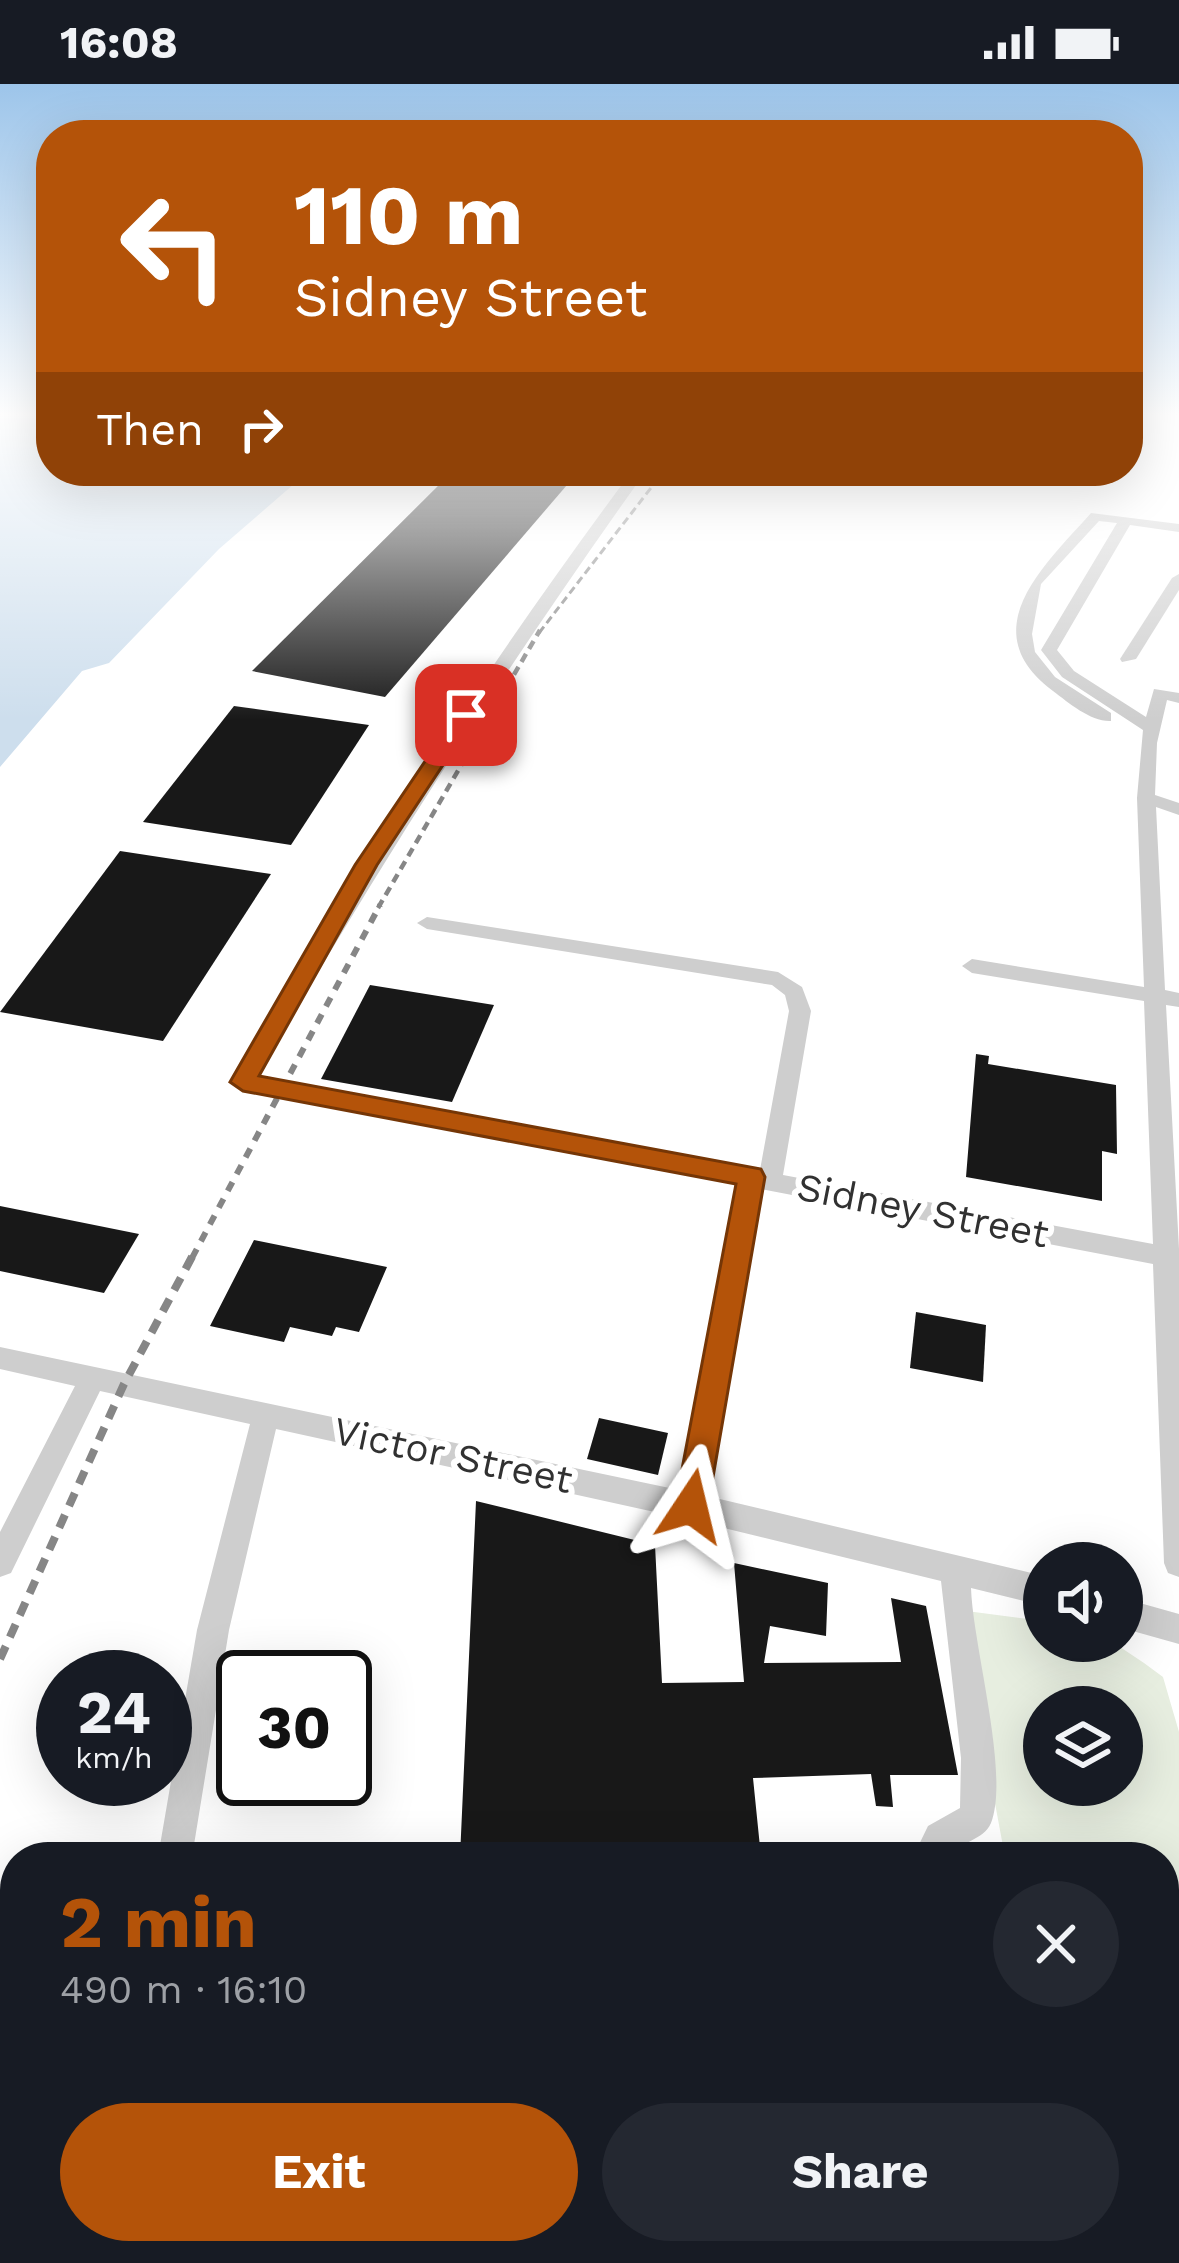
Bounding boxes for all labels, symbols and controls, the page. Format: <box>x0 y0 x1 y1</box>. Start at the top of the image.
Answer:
text: 16:08 <box>60 16 178 69</box>
text: 110 m <box>294 166 524 264</box>
icon: left <box>96 168 252 324</box>
text: Sidney Street <box>294 266 647 329</box>
icon: right <box>228 396 294 462</box>
text: Then <box>96 403 204 456</box>
pin <box>415 664 517 766</box>
icon: arrive <box>433 682 499 748</box>
street label: Sidney Street <box>793 1164 1053 1256</box>
street label: Victor Street <box>330 1408 576 1502</box>
position arrow <box>628 1443 754 1569</box>
map controls <box>1023 1542 1143 1806</box>
button: sound <box>1023 1542 1143 1662</box>
speed limit sign: 30 <box>216 1650 372 1806</box>
text: 24 <box>77 1677 151 1748</box>
button: layers <box>1023 1686 1143 1806</box>
text: km/h <box>75 1740 153 1775</box>
text: 2 min <box>60 1880 257 1964</box>
button: close <box>993 1881 1119 2007</box>
text: 490 m · 16:10 <box>60 1967 307 2012</box>
button: Exit <box>60 2103 578 2241</box>
button: Share <box>602 2103 1119 2241</box>

